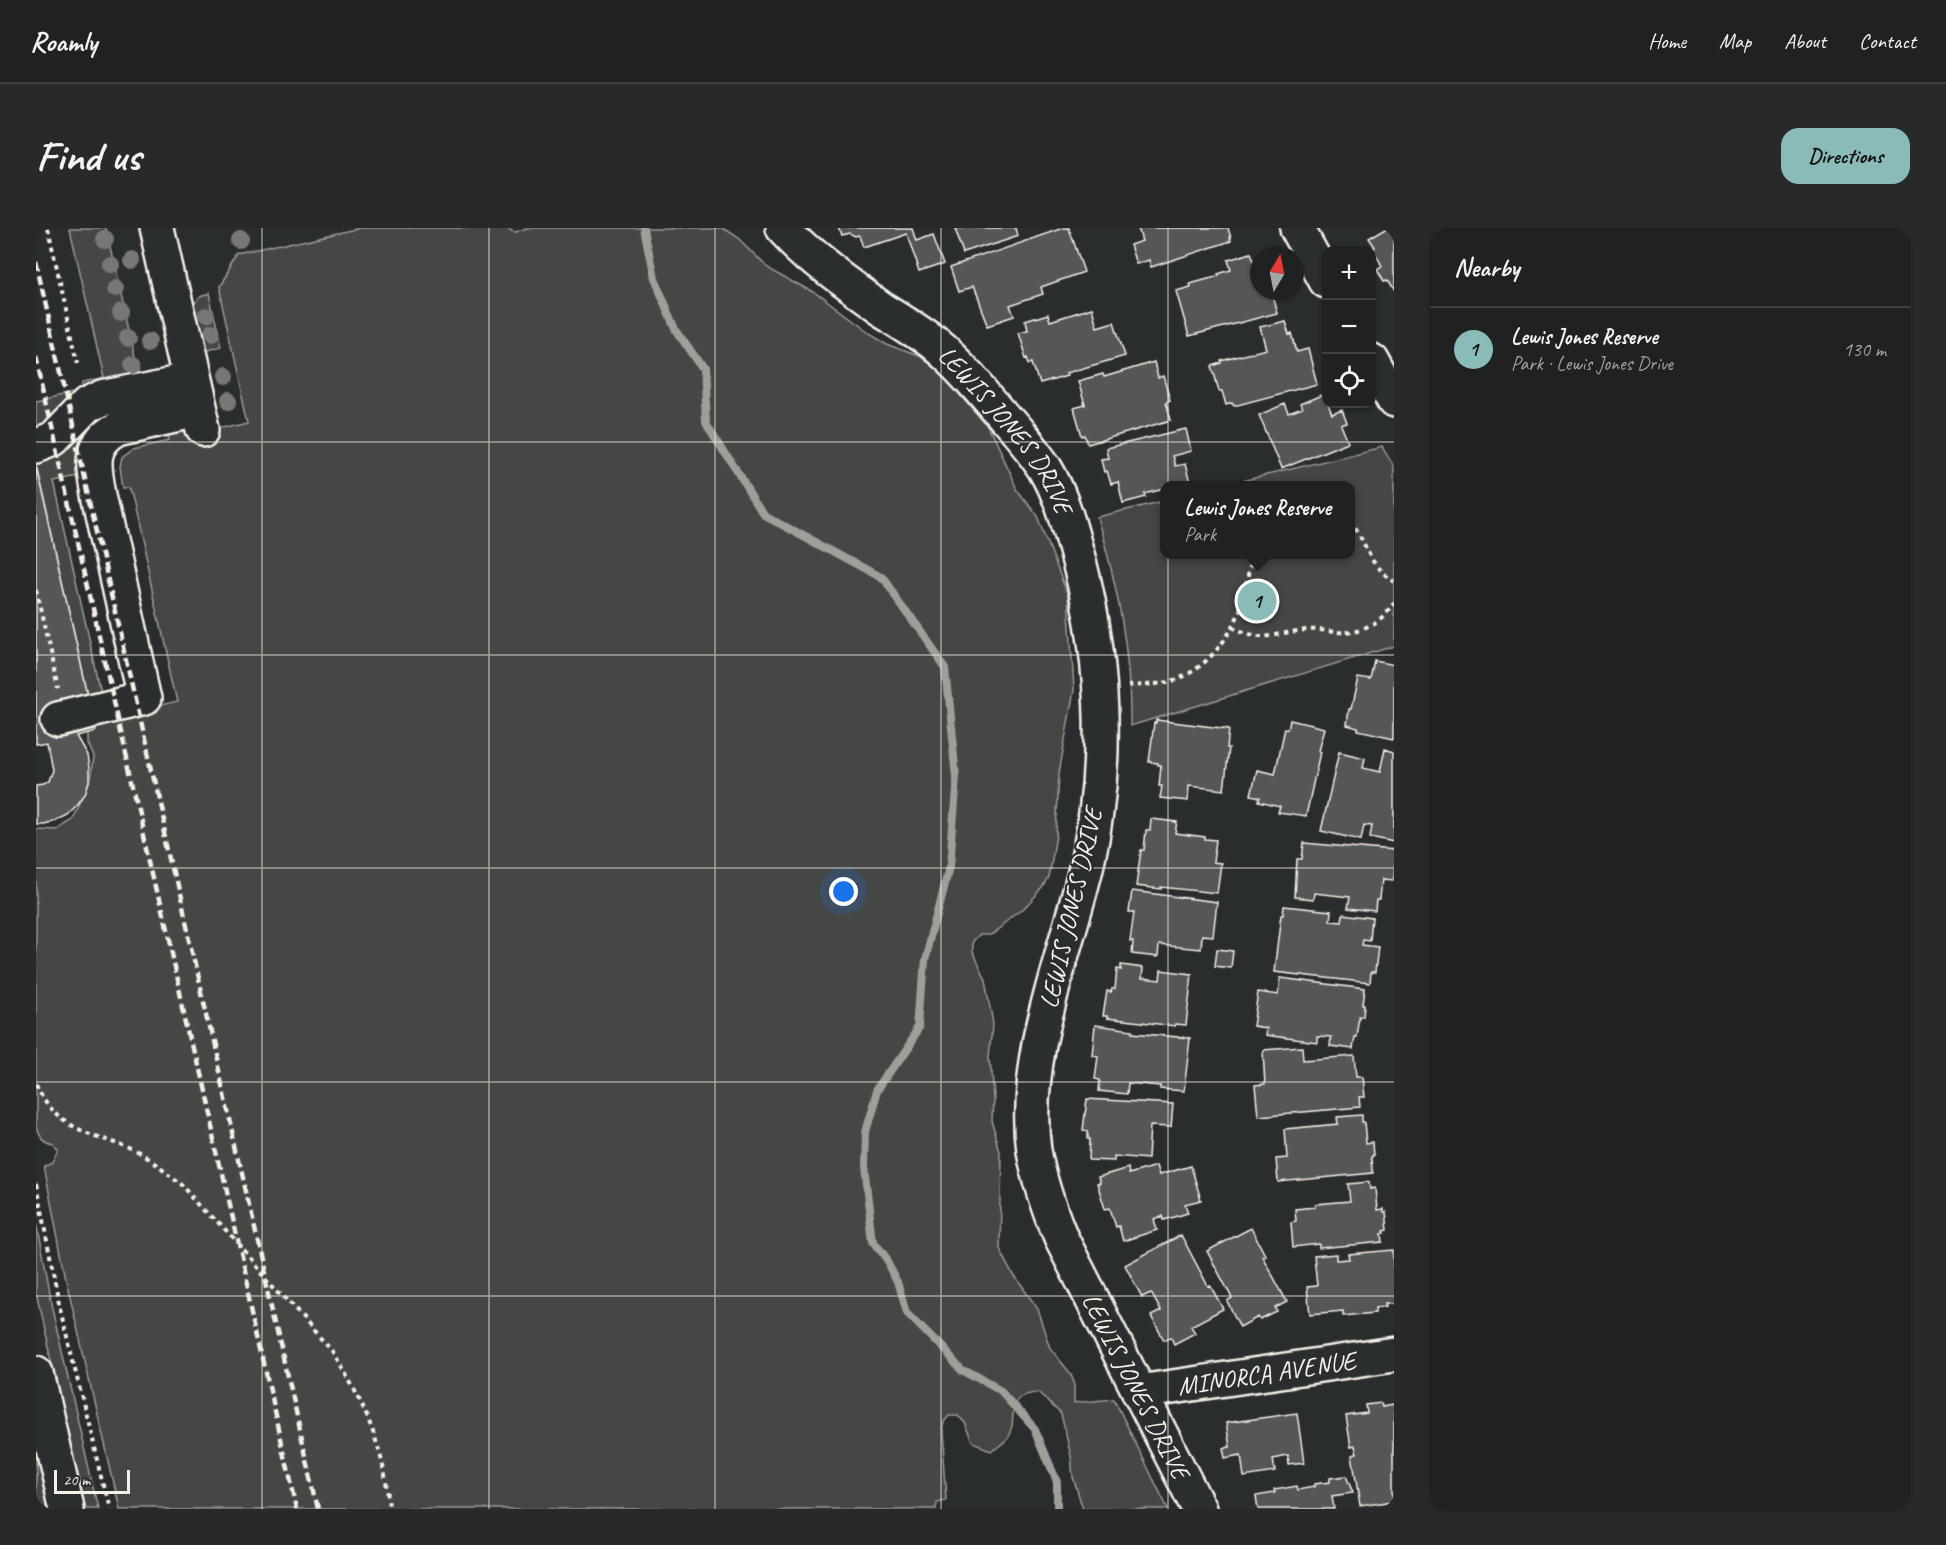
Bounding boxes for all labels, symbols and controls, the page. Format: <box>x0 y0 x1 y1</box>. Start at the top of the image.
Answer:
text: Roamly <box>30 24 97 59</box>
text: Home <box>1648 28 1686 54</box>
text: Map <box>1719 28 1751 54</box>
text: About <box>1784 28 1826 54</box>
text: Contact <box>1859 28 1916 54</box>
button: Directions <box>1781 128 1910 184</box>
text: Find us <box>36 130 141 183</box>
north arrow <box>1250 246 1304 300</box>
map controls <box>1322 246 1376 408</box>
button: + <box>1322 246 1376 300</box>
text: Nearby <box>1454 251 1519 284</box>
button: − <box>1322 300 1376 354</box>
text: Lewis Jones Reserve <box>1511 323 1657 351</box>
text: 1 <box>1469 337 1478 362</box>
text: 130 m <box>1843 337 1886 362</box>
street label: LEWIS JONES DRIVE <box>932 338 1082 521</box>
text: Park · Lewis Jones Drive <box>1511 351 1673 376</box>
button: locate <box>1322 354 1376 408</box>
popup <box>1160 481 1355 559</box>
text: Lewis Jones Reserve <box>1184 494 1331 522</box>
text: Park <box>1184 522 1216 547</box>
pin: 1 <box>1238 578 1276 623</box>
street label: LEWIS JONES DRIVE <box>1032 801 1111 1011</box>
your location <box>829 877 858 906</box>
street label: LEWIS JONES DRIVE <box>1075 1287 1199 1488</box>
street label: MINORCA AVENUE <box>1175 1343 1361 1403</box>
scale bar <box>54 1467 130 1494</box>
text: 20 m <box>63 1470 90 1490</box>

